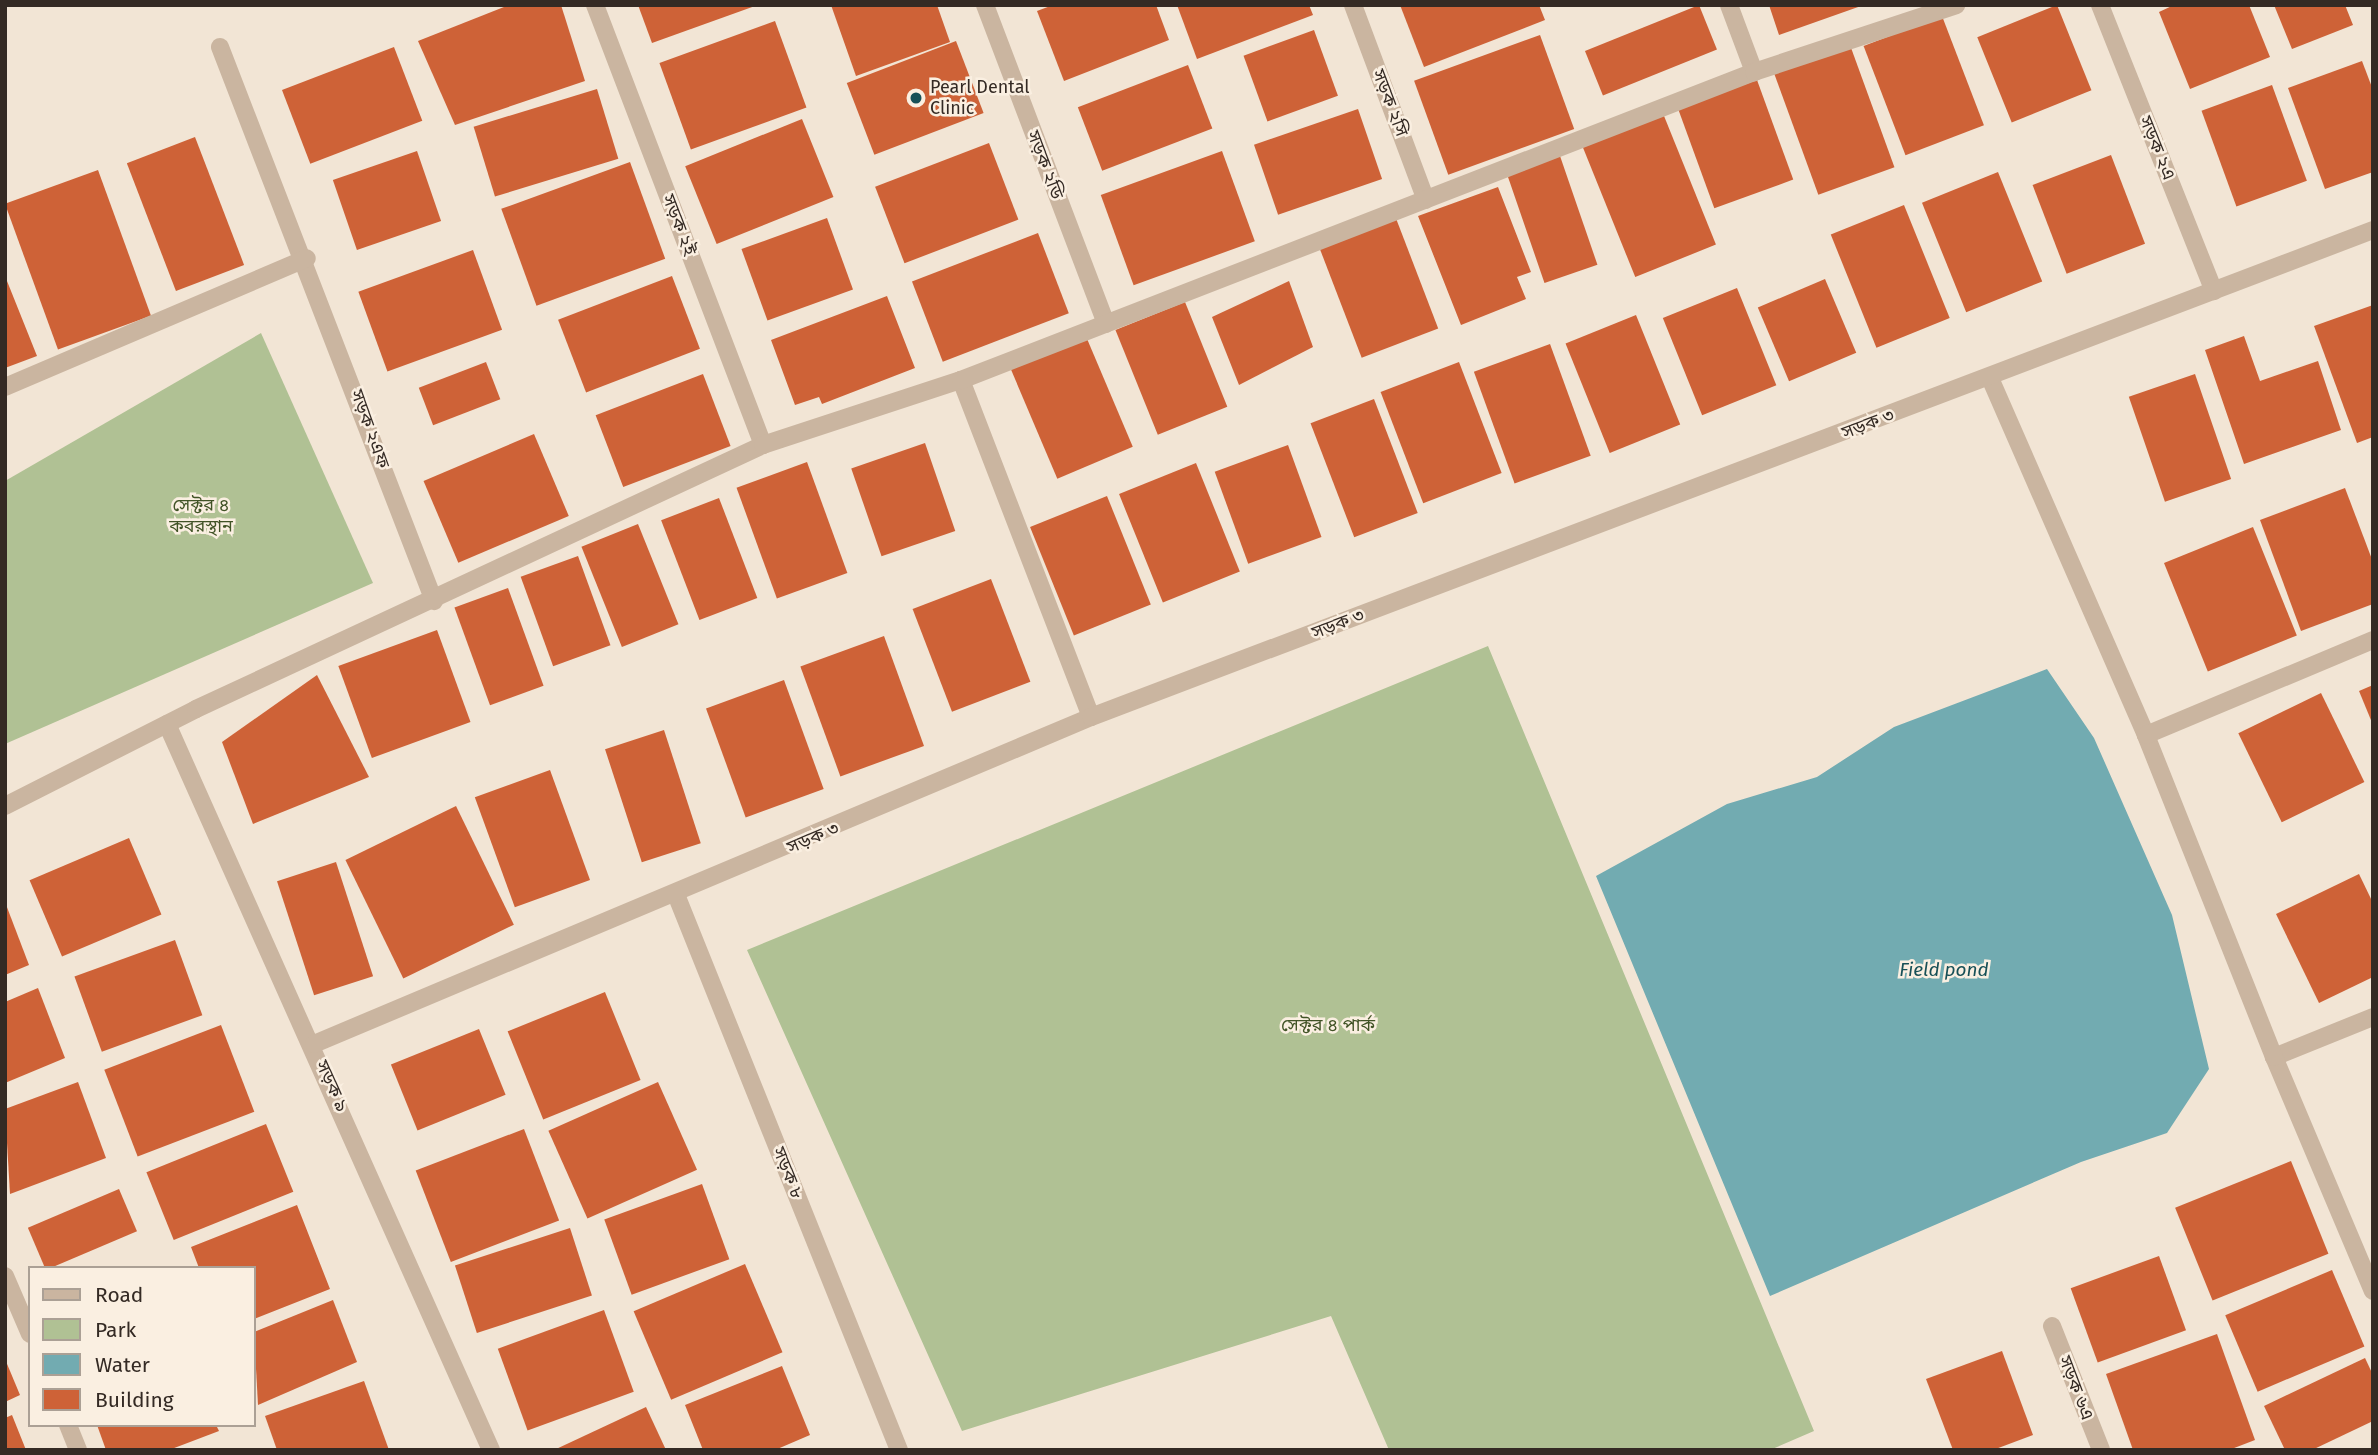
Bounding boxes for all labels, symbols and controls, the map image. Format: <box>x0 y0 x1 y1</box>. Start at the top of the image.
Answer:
street label: সড়ক ২সি <box>1367 66 1413 140</box>
place label: Pearl Dental Clinic <box>930 77 1030 119</box>
marker: Pearl Dental Clinic <box>908 90 924 106</box>
street label: সড়ক ২এ <box>2134 113 2180 183</box>
street label: সড়ক ২ডি <box>1022 128 1068 202</box>
street label: সড়ক ২ই <box>658 191 700 259</box>
street label: সড়ক ২এফ <box>346 387 394 471</box>
street label: সড়ক ৩ <box>1839 404 1897 444</box>
park label: সেক্টর ৪ কবরস্থান <box>169 495 233 538</box>
street label: সড়ক ৩ <box>1309 604 1367 644</box>
street label: সড়ক ৩ <box>784 818 842 858</box>
water label: Field pond <box>1899 959 1989 981</box>
park label: সেক্টর ৪ পার্ক <box>1281 1014 1375 1036</box>
street label: সড়ক ৯ <box>311 1057 353 1115</box>
street label: সড়ক ৮ <box>768 1144 808 1202</box>
legend <box>28 1266 256 1427</box>
text: Road <box>95 1282 143 1308</box>
text: Park <box>95 1317 136 1343</box>
text: Water <box>95 1352 150 1378</box>
street label: সড়ক ৬এ <box>2054 1353 2098 1423</box>
text: Building <box>95 1387 174 1413</box>

